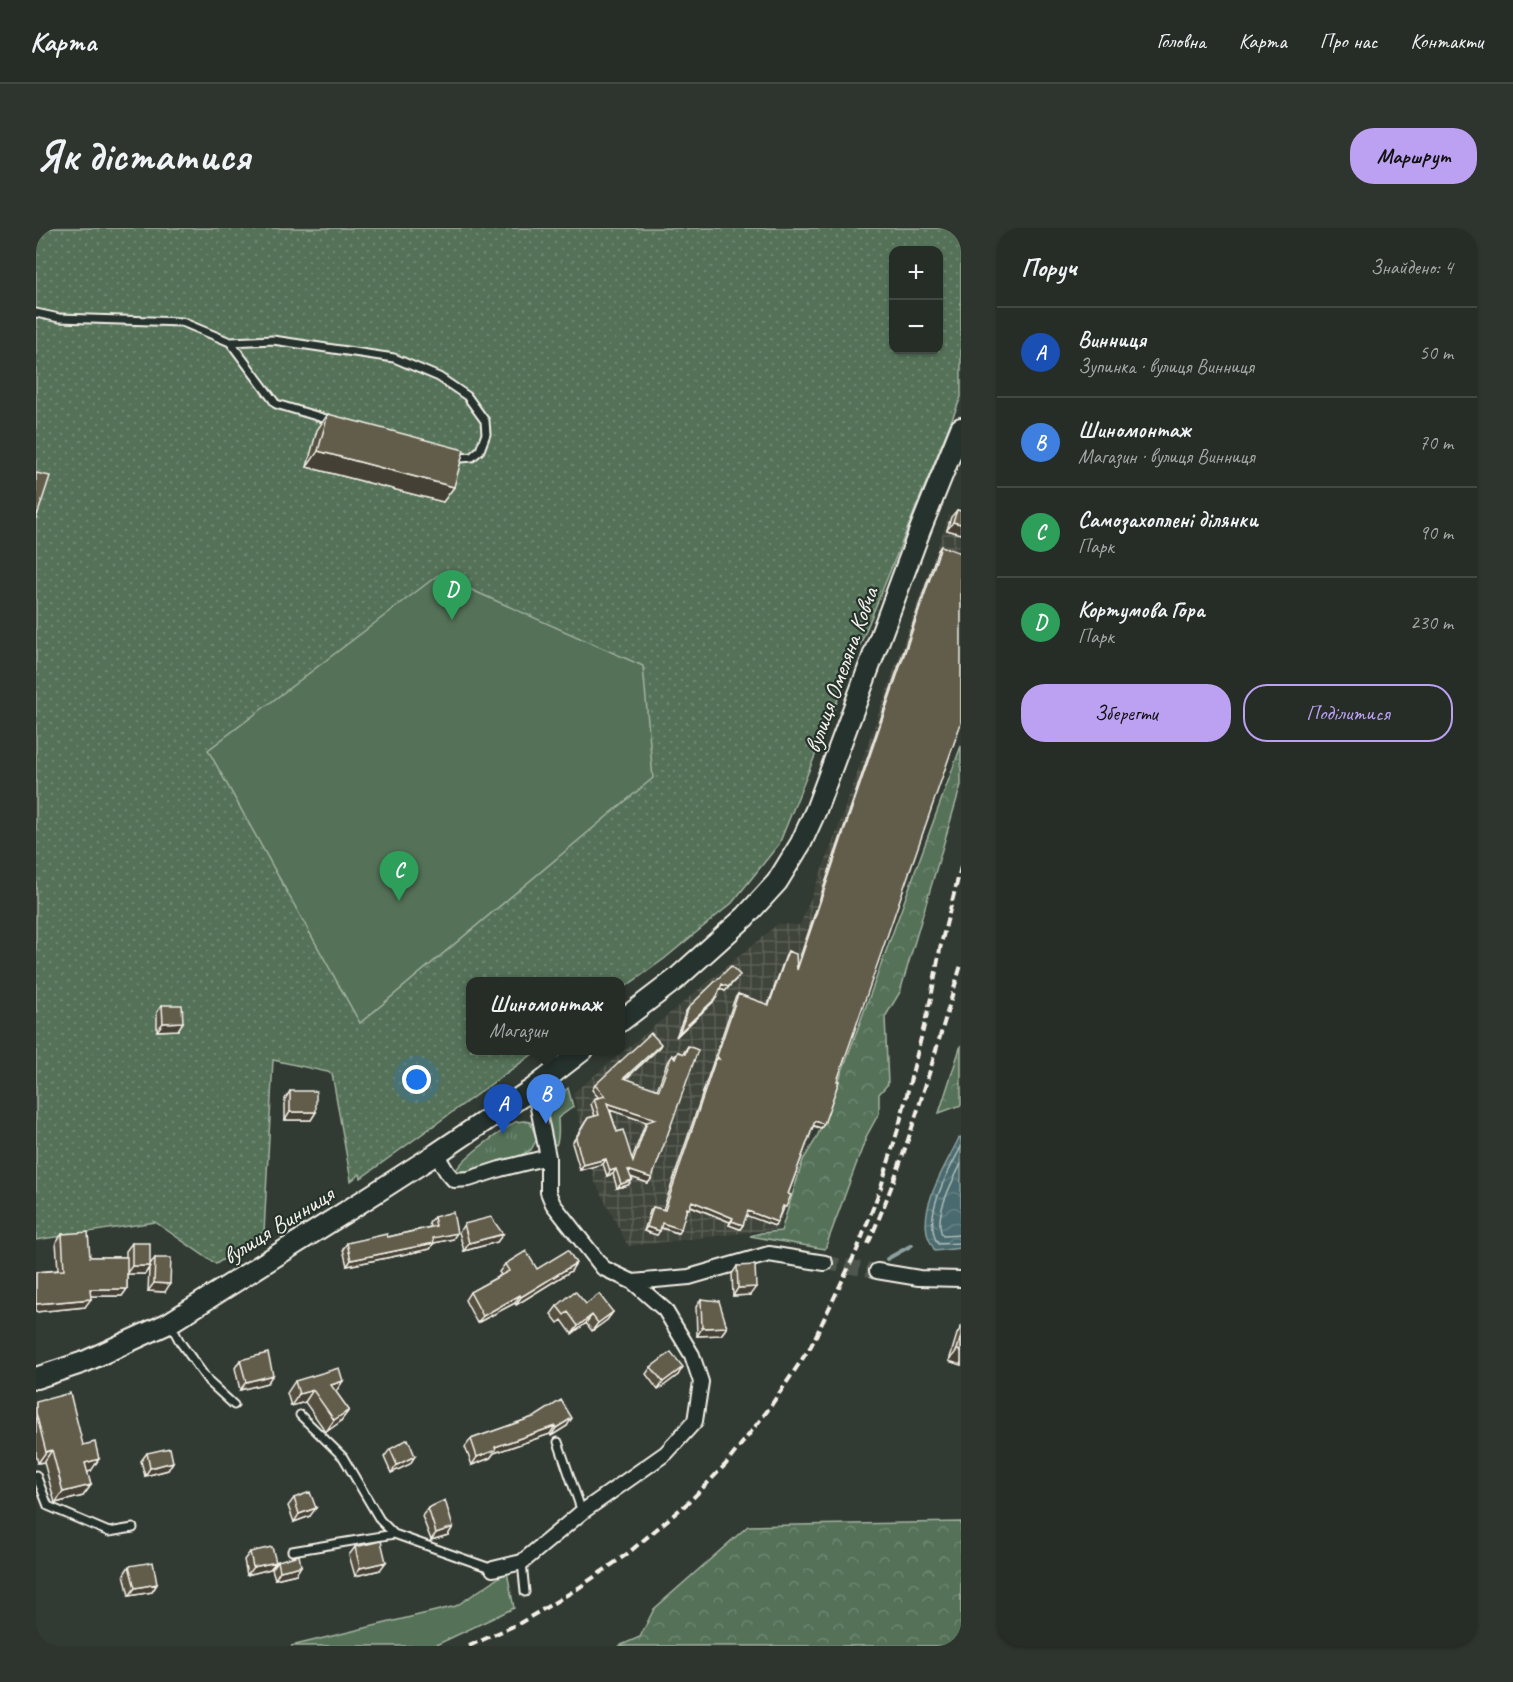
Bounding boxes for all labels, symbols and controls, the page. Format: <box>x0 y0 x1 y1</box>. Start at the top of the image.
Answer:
text: Карта <box>30 24 97 59</box>
text: Головна <box>1157 28 1206 54</box>
text: Карта <box>1239 28 1287 54</box>
text: Про нас <box>1320 28 1377 54</box>
text: Контакти <box>1410 28 1483 54</box>
button: Маршрут <box>1350 128 1477 184</box>
text: Як дістатися <box>36 130 250 183</box>
map controls <box>889 246 943 354</box>
button: + <box>889 246 943 300</box>
text: Поруч <box>1021 251 1077 284</box>
text: Знайдено: 4 <box>1371 255 1453 280</box>
button: − <box>889 300 943 354</box>
text: Винниця <box>1078 326 1146 354</box>
text: A <box>1035 340 1046 365</box>
text: 50 m <box>1419 340 1453 365</box>
text: Зупинка · вулиця Винниця <box>1078 354 1254 379</box>
text: Шиномонтаж <box>1078 416 1191 444</box>
text: B <box>1035 430 1046 455</box>
text: 70 m <box>1419 430 1453 455</box>
text: Магазин · вулиця Винниця <box>1078 444 1255 469</box>
text: Самозахоплені ділянки <box>1078 506 1258 534</box>
text: C <box>1036 520 1045 545</box>
text: 90 m <box>1419 520 1453 545</box>
text: Парк <box>1078 534 1114 559</box>
pin: D <box>432 570 472 620</box>
street label: вулиця Омеляна Ковча <box>797 582 885 757</box>
text: Кортумова Гора <box>1078 596 1204 624</box>
text: D <box>1035 610 1046 635</box>
text: 230 m <box>1410 610 1453 635</box>
text: Парк <box>1078 624 1114 649</box>
button: Зберегти <box>1021 684 1231 742</box>
button: Поділитися <box>1243 684 1453 742</box>
pin: C <box>380 852 418 901</box>
popup <box>466 977 625 1055</box>
text: Шиномонтаж <box>489 990 602 1018</box>
text: Магазин <box>489 1018 548 1043</box>
your location <box>402 1065 431 1094</box>
pin: B <box>526 1074 566 1124</box>
pin: A <box>484 1084 522 1134</box>
street label: вулиця Винниця <box>217 1178 341 1271</box>

